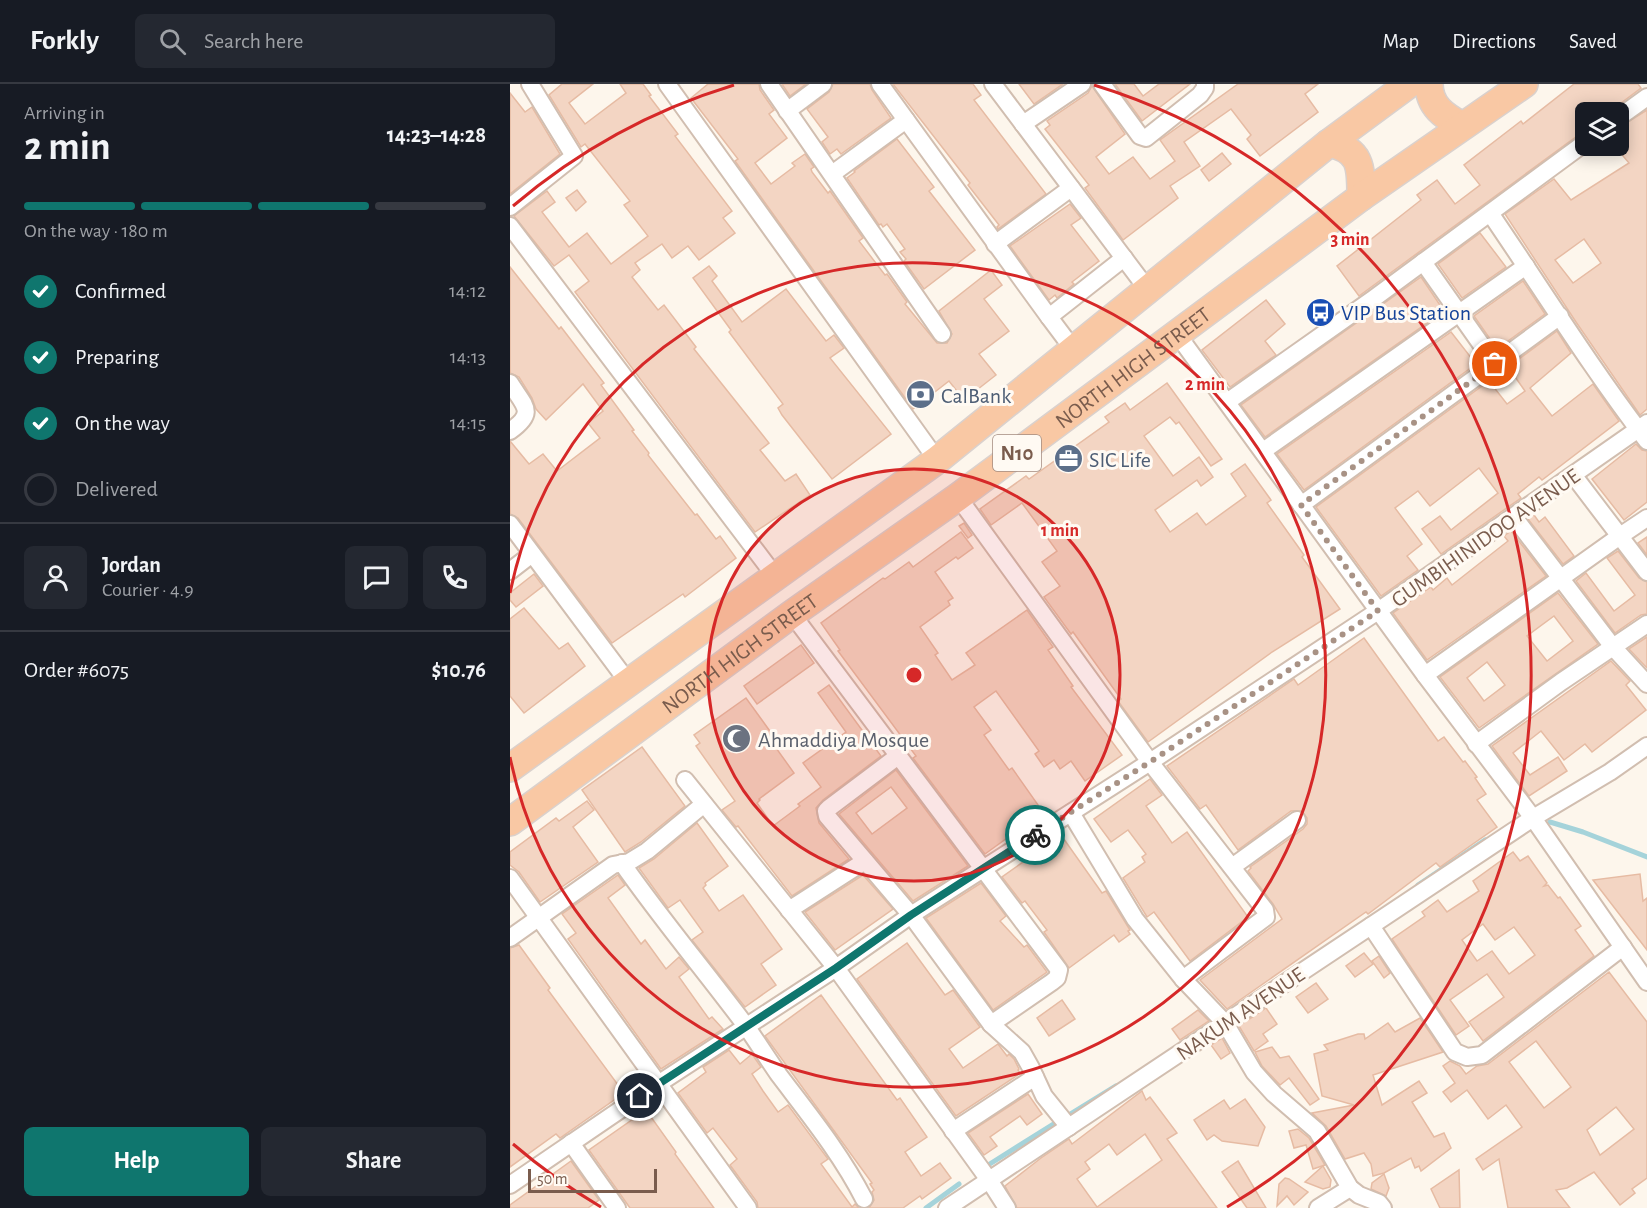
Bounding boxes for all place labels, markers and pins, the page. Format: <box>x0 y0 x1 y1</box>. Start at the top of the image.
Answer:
bus stop icon: VIP Bus Station <box>1304 296 1336 328</box>
place label: VIP Bus Station <box>1341 302 1471 324</box>
pin <box>1469 338 1520 389</box>
bank icon: CalBank <box>904 379 936 411</box>
place label: CalBank <box>941 385 1011 407</box>
office icon: SIC Life <box>1052 443 1084 475</box>
place label: SIC Life <box>1089 449 1151 471</box>
centre of rings <box>904 665 924 685</box>
mosque icon: Ahmaddiya Mosque <box>721 723 753 755</box>
place label: Ahmaddiya Mosque <box>758 729 929 751</box>
pin <box>614 1070 665 1121</box>

